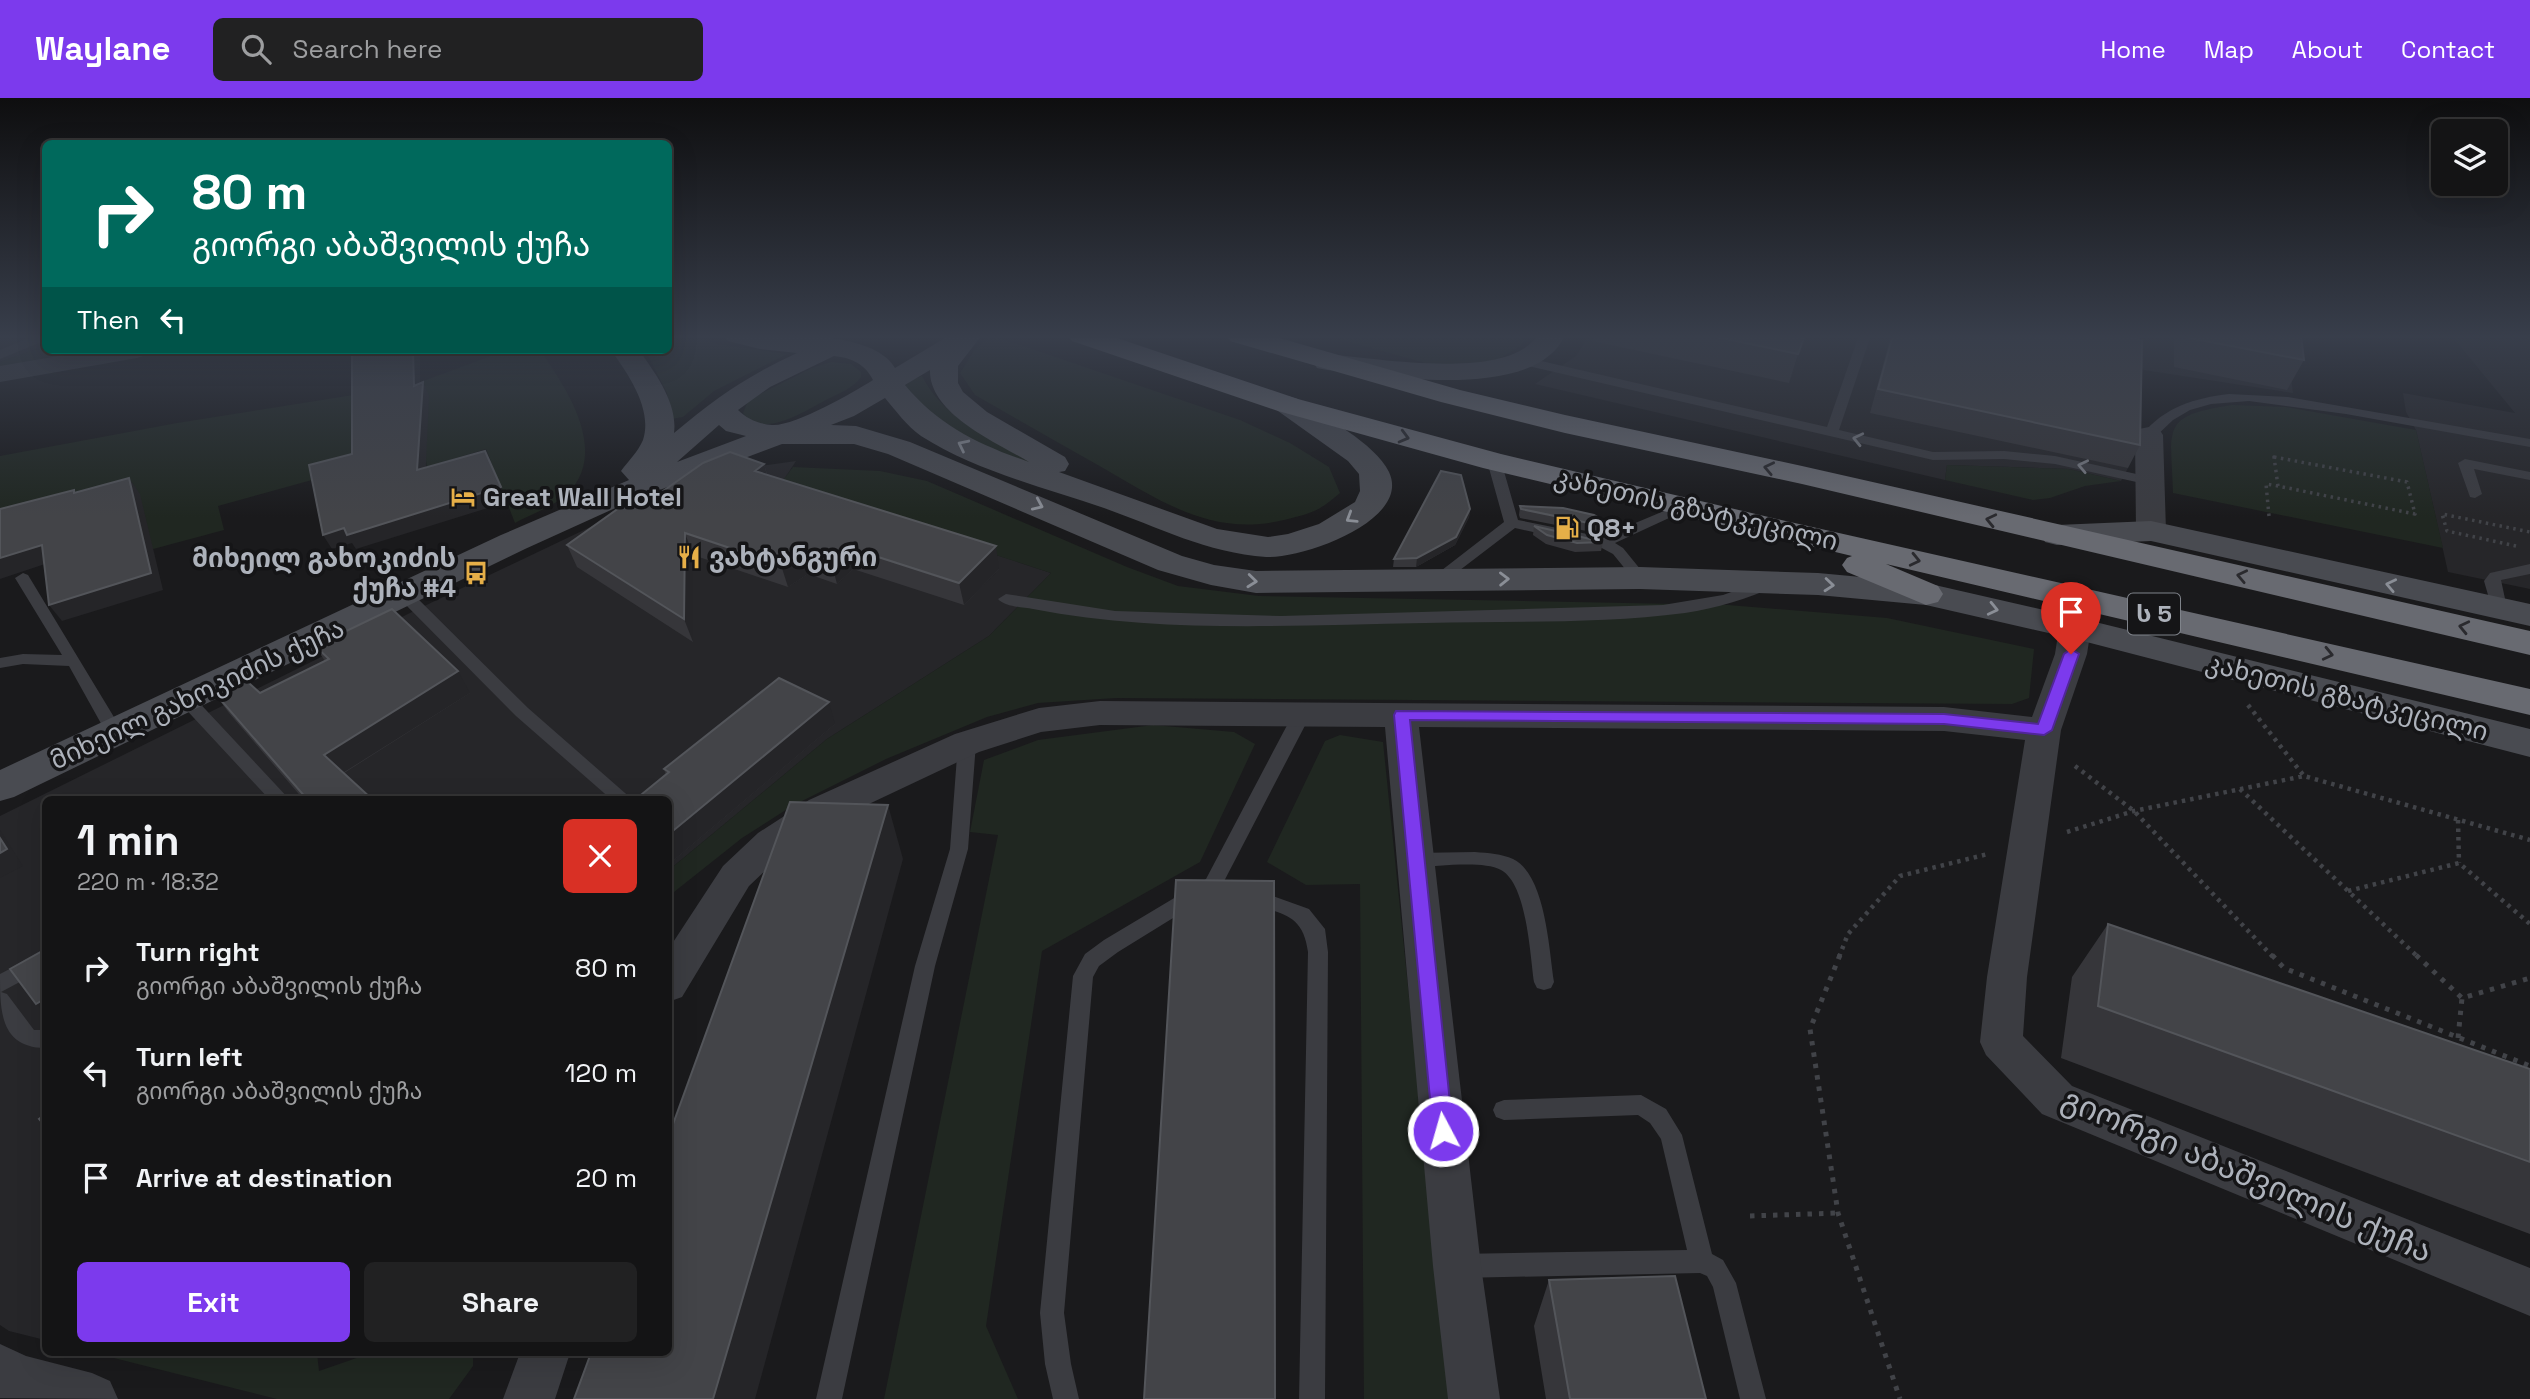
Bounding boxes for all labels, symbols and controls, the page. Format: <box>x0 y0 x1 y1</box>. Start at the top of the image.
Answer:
search box <box>213 18 703 81</box>
text: Waylane <box>35 28 171 70</box>
icon: search <box>237 30 275 68</box>
text: Search here <box>293 32 442 66</box>
text: Home <box>2100 34 2166 65</box>
text: Map <box>2204 34 2254 65</box>
text: About <box>2292 34 2363 65</box>
text: Contact <box>2401 34 2495 65</box>
map controls <box>2431 119 2508 196</box>
button: layers <box>2431 119 2508 196</box>
text: 80 m <box>192 161 307 223</box>
icon: right <box>77 168 168 259</box>
text: გიორგი აბაშვილის ქუჩა <box>192 225 590 265</box>
icon: left <box>154 301 192 339</box>
text: Then <box>77 303 140 337</box>
one-way arrow <box>1397 429 1409 443</box>
one-way arrow <box>1852 432 1864 447</box>
one-way arrow <box>958 439 970 453</box>
street label: კახეთის გზატკეცილი <box>1551 460 1841 558</box>
one-way arrow <box>2077 460 2089 474</box>
one-way arrow <box>1764 462 1776 476</box>
place label: Great Wall Hotel <box>483 480 682 514</box>
hotel icon: Great Wall Hotel <box>449 483 477 511</box>
one-way arrow <box>1032 497 1044 511</box>
one-way arrow <box>1346 510 1359 523</box>
place label: Q8+ <box>1587 511 1636 545</box>
one-way arrow <box>1985 513 1997 528</box>
fuel station icon: Q8+ <box>1553 514 1581 542</box>
place label: ვახტანგური <box>709 540 877 574</box>
place label: მიხეილ გახოკიძის ქუჩა #4 <box>192 541 456 605</box>
restaurant icon: ვახტანგური <box>675 543 703 571</box>
one-way arrow <box>1909 552 1921 566</box>
bus stop icon: მიხეილ გახოკიძის ქუჩა #4 <box>462 559 490 587</box>
one-way arrow <box>2236 570 2248 584</box>
one-way arrow <box>1498 572 1509 587</box>
one-way arrow <box>1247 573 1258 588</box>
one-way arrow <box>1824 577 1835 592</box>
one-way arrow <box>2386 578 2398 593</box>
pin <box>2041 582 2101 654</box>
icon: arrive <box>2052 593 2090 631</box>
road number: ს 5 <box>2128 593 2180 634</box>
one-way arrow <box>1987 601 1999 616</box>
street label: მიხეილ გახოკიძის ქუჩა <box>45 611 349 777</box>
one-way arrow <box>2458 621 2470 635</box>
street label: კახეთის გზატკეცილი <box>2202 645 2492 749</box>
one-way arrow <box>2322 646 2334 660</box>
text: 1 min <box>77 814 180 867</box>
button: close <box>563 819 637 893</box>
text: 220 m · 18:32 <box>77 867 219 897</box>
text: Turn right <box>136 935 260 969</box>
icon: right <box>77 949 115 987</box>
text: 80 m <box>575 951 637 985</box>
text: გიორგი აბაშვილის ქუჩა <box>136 971 422 1001</box>
text: Turn left <box>136 1040 243 1074</box>
icon: left <box>77 1054 115 1092</box>
text: 120 m <box>565 1056 637 1090</box>
text: გიორგი აბაშვილის ქუჩა <box>136 1076 422 1106</box>
street label: გიორგი აბაშვილის ქუჩა <box>2056 1079 2438 1271</box>
position arrow <box>1406 1094 1480 1168</box>
icon: arrive <box>77 1159 115 1197</box>
text: Arrive at destination <box>136 1161 393 1195</box>
text: 20 m <box>576 1161 637 1195</box>
button: Exit <box>77 1262 350 1342</box>
button: Share <box>364 1262 637 1342</box>

